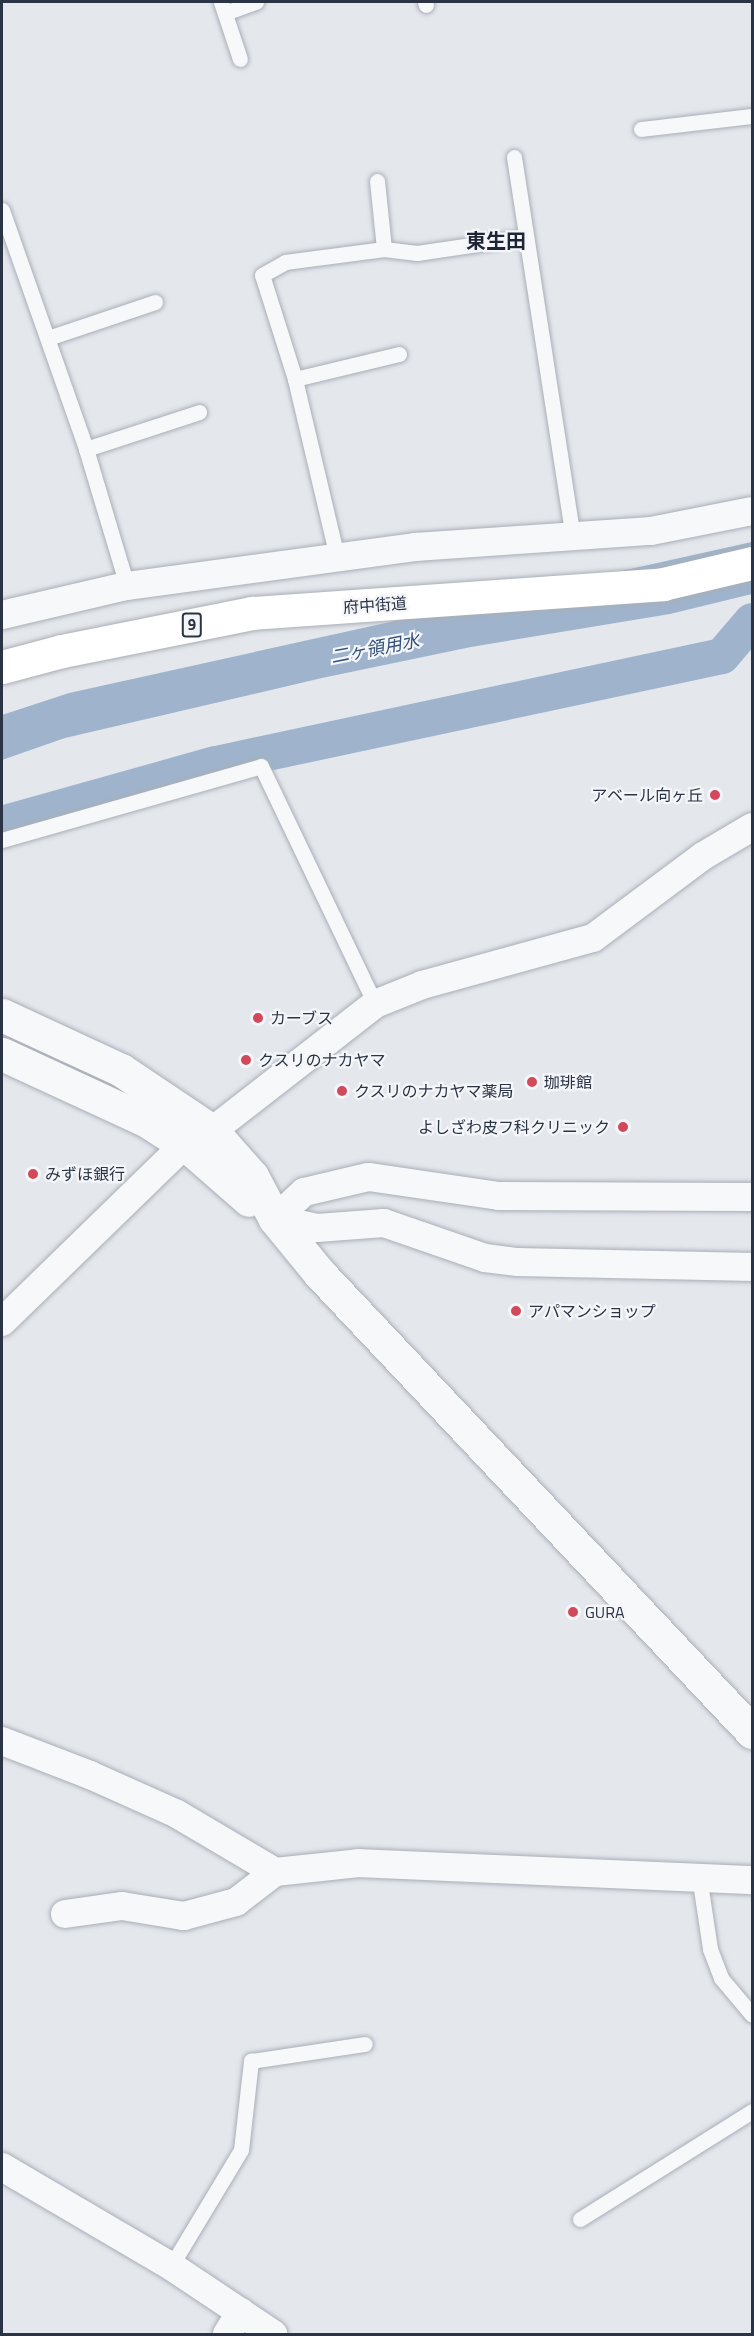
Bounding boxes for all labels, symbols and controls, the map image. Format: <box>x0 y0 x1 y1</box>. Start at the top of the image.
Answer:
district label: 東生田 <box>466 228 526 252</box>
street label: 府中街道 <box>342 593 408 617</box>
road number: 9 <box>182 613 202 637</box>
water label: 二ヶ領用水 <box>329 630 421 668</box>
place label: アベール向ヶ丘 <box>591 785 703 805</box>
marker: アベール向ヶ丘 <box>708 788 722 802</box>
place label: カーブス <box>270 1008 334 1028</box>
marker: カーブス <box>251 1011 265 1025</box>
place label: クスリのナカヤマ <box>258 1050 386 1070</box>
marker: クスリのナカヤマ <box>239 1053 253 1067</box>
place label: 珈琲館 <box>544 1072 592 1092</box>
marker: 珈琲館 <box>525 1075 539 1089</box>
place label: クスリのナカヤマ薬局 <box>354 1081 514 1101</box>
marker: クスリのナカヤマ薬局 <box>335 1084 349 1098</box>
place label: よしざわ皮フ科クリニック <box>418 1117 610 1137</box>
marker: よしざわ皮フ科クリニック <box>614 1118 632 1136</box>
place label: みずほ銀行 <box>45 1164 125 1184</box>
marker: みずほ銀行 <box>26 1167 40 1181</box>
place label: アパマンショップ <box>528 1301 656 1321</box>
marker: アパマンショップ <box>509 1304 523 1318</box>
place label: GURA <box>585 1602 624 1622</box>
marker: GURA <box>566 1605 580 1619</box>

